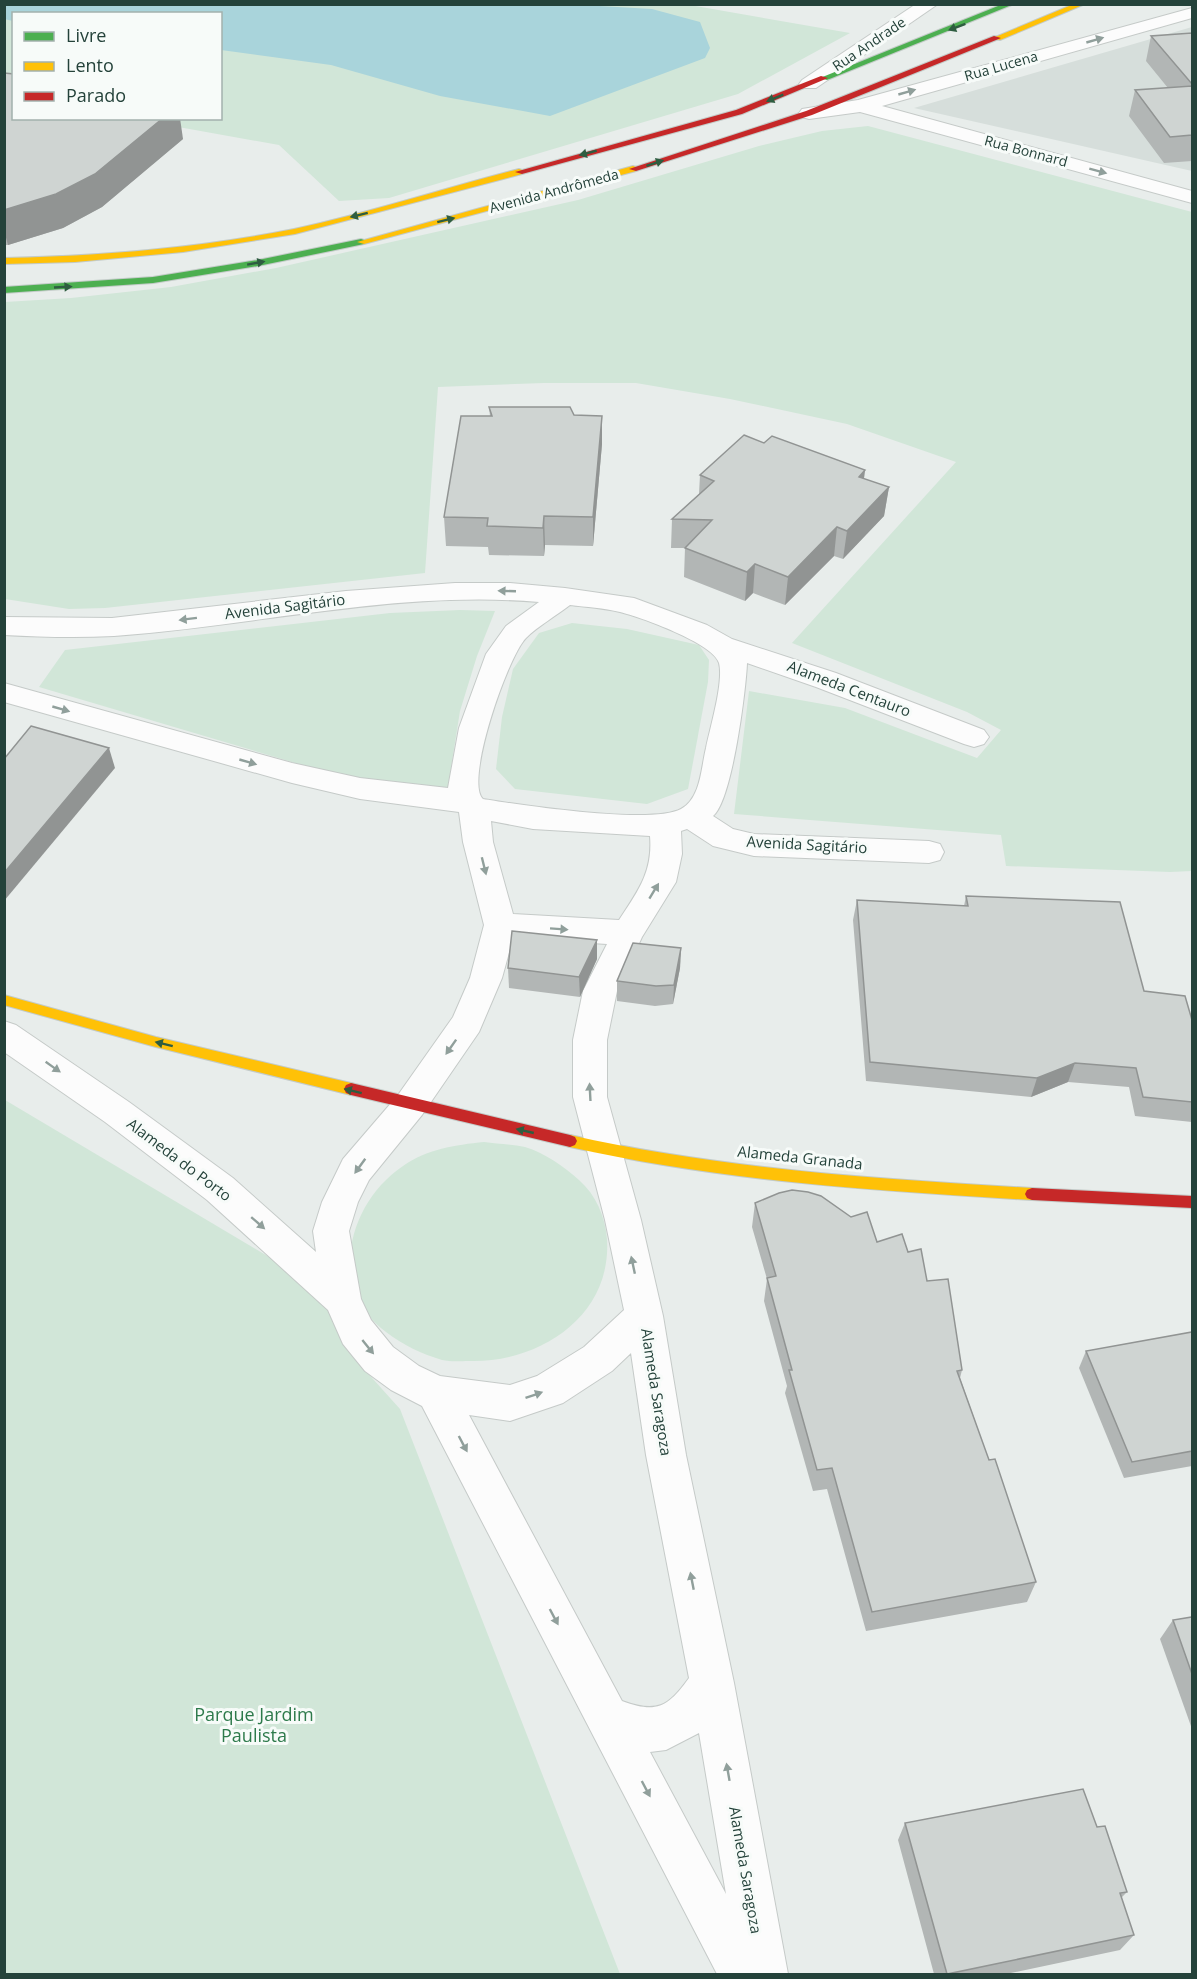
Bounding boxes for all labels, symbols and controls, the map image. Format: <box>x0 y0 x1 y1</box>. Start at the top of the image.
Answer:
legend <box>12 12 222 120</box>
street label: Rua Andrade <box>828 12 909 75</box>
text: Livre <box>66 23 106 47</box>
one-way arrow <box>948 23 966 33</box>
one-way arrow <box>1086 35 1104 44</box>
street label: Rua Lucena <box>962 46 1040 85</box>
text: Lento <box>66 53 114 77</box>
text: Parado <box>66 83 126 107</box>
one-way arrow <box>898 87 916 97</box>
one-way arrow <box>766 94 784 103</box>
street label: Rua Bonnard <box>982 130 1070 171</box>
one-way arrow <box>579 149 597 158</box>
one-way arrow <box>646 158 664 168</box>
street label: Avenida Andrômeda <box>487 164 621 217</box>
one-way arrow <box>1089 167 1107 176</box>
one-way arrow <box>350 210 368 220</box>
one-way arrow <box>437 214 455 224</box>
one-way arrow <box>247 258 266 267</box>
one-way arrow <box>53 283 72 292</box>
one-way arrow <box>497 586 516 595</box>
street label: Avenida Sagitário <box>224 589 346 623</box>
one-way arrow <box>178 614 197 624</box>
street label: Alameda Centauro <box>785 655 914 721</box>
one-way arrow <box>52 704 70 714</box>
one-way arrow <box>239 758 257 767</box>
street label: Avenida Sagitário <box>746 831 868 857</box>
one-way arrow <box>479 856 489 875</box>
one-way arrow <box>649 883 660 899</box>
one-way arrow <box>549 924 568 933</box>
one-way arrow <box>155 1038 173 1048</box>
one-way arrow <box>445 1040 457 1055</box>
one-way arrow <box>44 1061 60 1073</box>
one-way arrow <box>586 1083 595 1102</box>
one-way arrow <box>344 1085 362 1095</box>
street label: Alameda do Porto <box>123 1113 236 1205</box>
one-way arrow <box>516 1125 534 1135</box>
street label: Alameda Granada <box>737 1140 864 1174</box>
one-way arrow <box>354 1159 366 1174</box>
one-way arrow <box>250 1216 266 1229</box>
one-way arrow <box>627 1256 637 1274</box>
street label: Alameda Saragoza <box>637 1327 677 1457</box>
one-way arrow <box>362 1339 375 1355</box>
one-way arrow <box>525 1390 543 1399</box>
one-way arrow <box>458 1436 468 1453</box>
one-way arrow <box>687 1571 696 1590</box>
one-way arrow <box>549 1609 559 1626</box>
park label: Parque Jardim Paulista <box>194 1702 314 1747</box>
one-way arrow <box>723 1762 732 1781</box>
one-way arrow <box>640 1780 650 1798</box>
street label: Alameda Saragoza <box>725 1805 767 1935</box>

